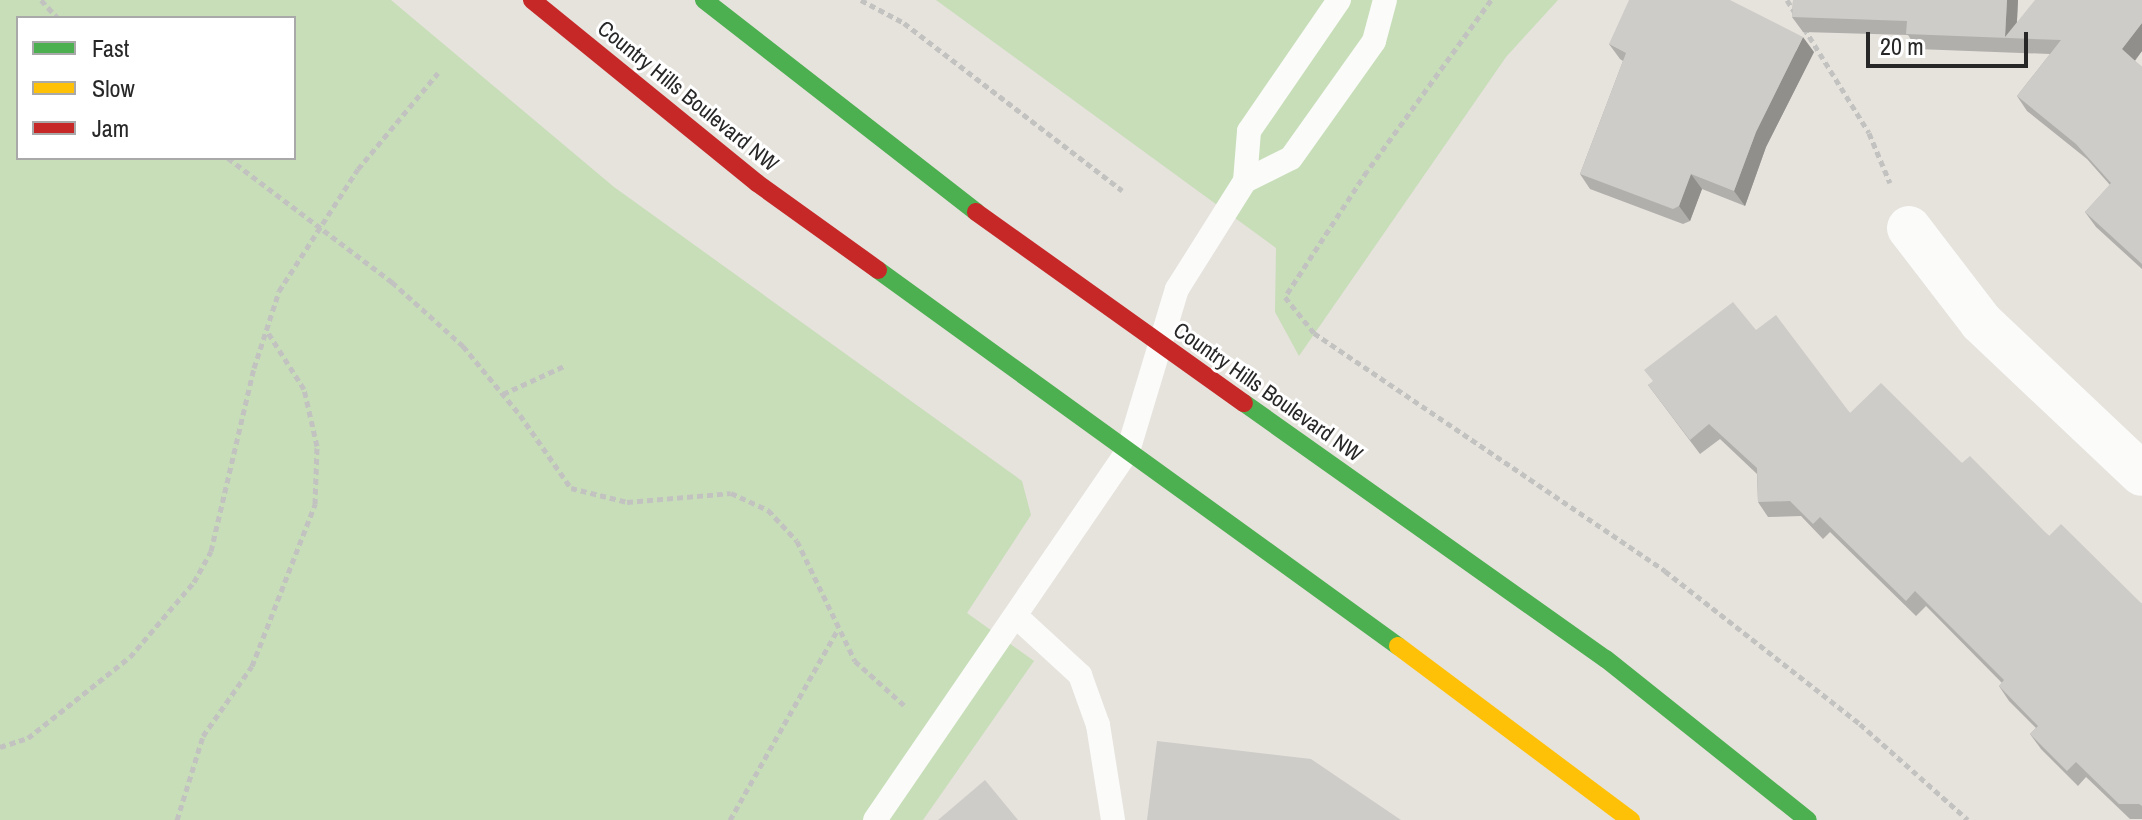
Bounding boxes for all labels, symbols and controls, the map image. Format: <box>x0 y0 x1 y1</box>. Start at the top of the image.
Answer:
street label: Country Hills Boulevard NW <box>592 15 784 177</box>
legend <box>16 16 296 160</box>
scale bar <box>1870 16 2032 66</box>
text: 20 m <box>1880 30 1924 62</box>
text: Fast <box>92 32 129 64</box>
text: Slow <box>92 72 135 104</box>
text: Jam <box>92 112 129 144</box>
street label: Country Hills Boulevard NW <box>1168 317 1368 467</box>

